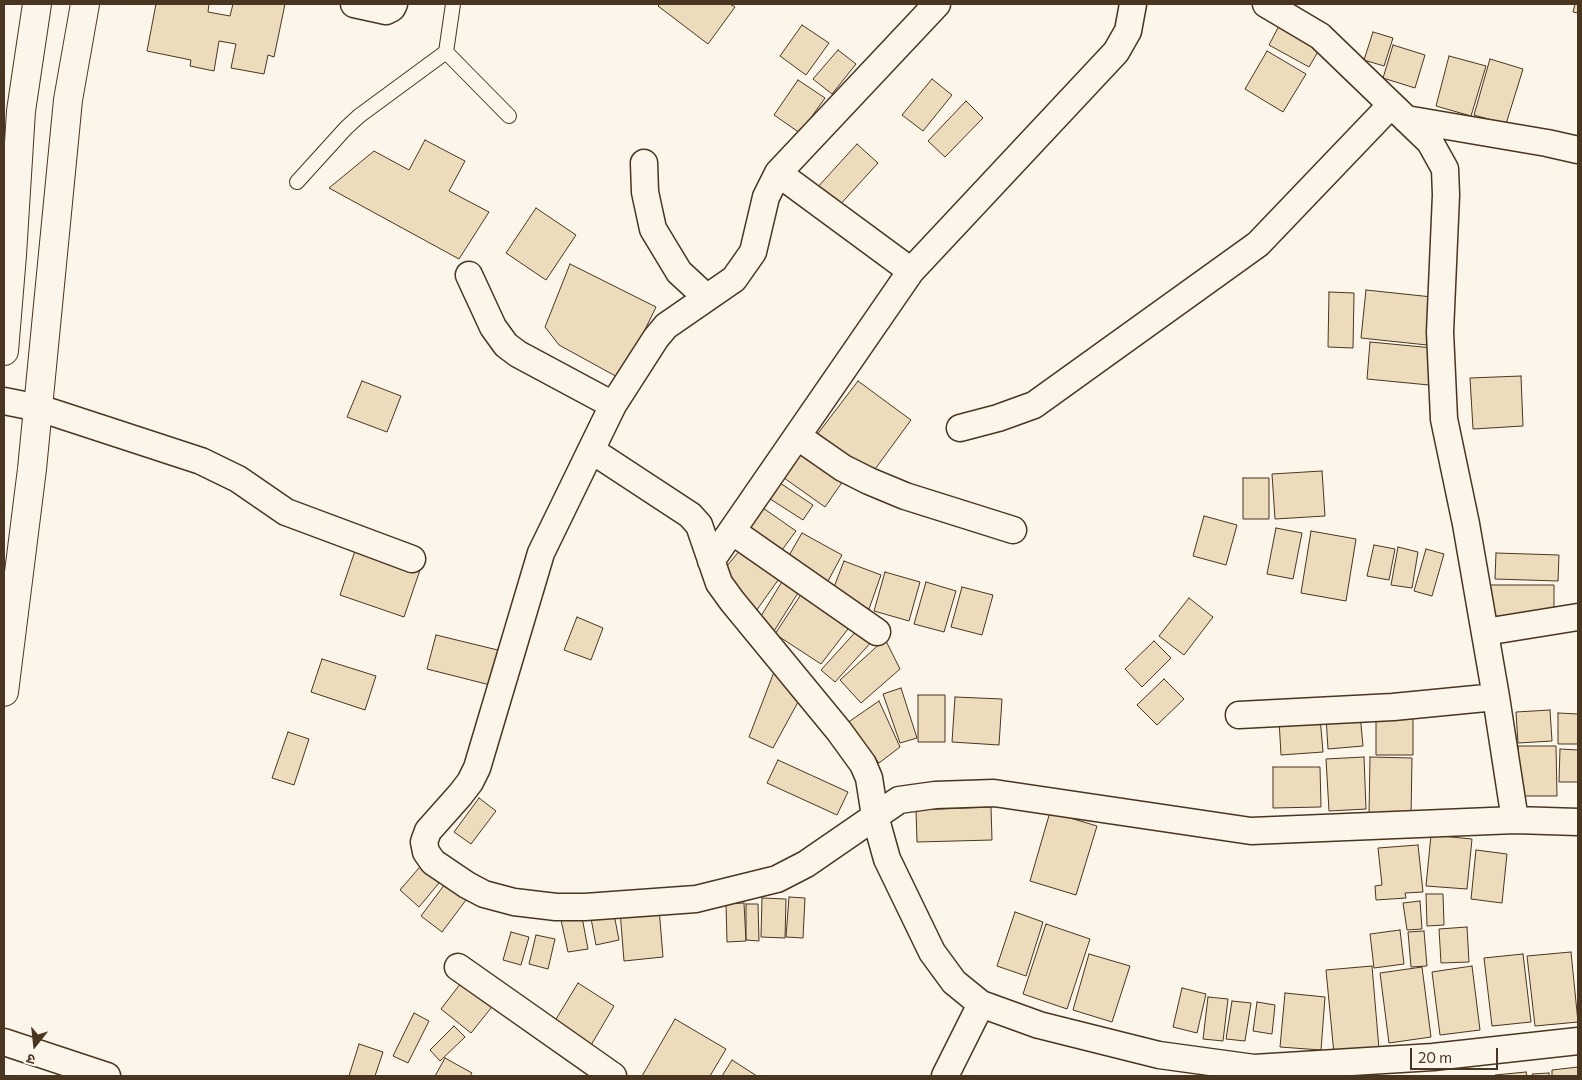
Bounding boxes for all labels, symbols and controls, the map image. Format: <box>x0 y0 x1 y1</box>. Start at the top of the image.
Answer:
north arrow <box>10 1020 60 1070</box>
scale bar <box>1412 1038 1500 1070</box>
text: 20 m <box>1418 1048 1452 1066</box>
text: उ <box>24 1051 37 1069</box>

